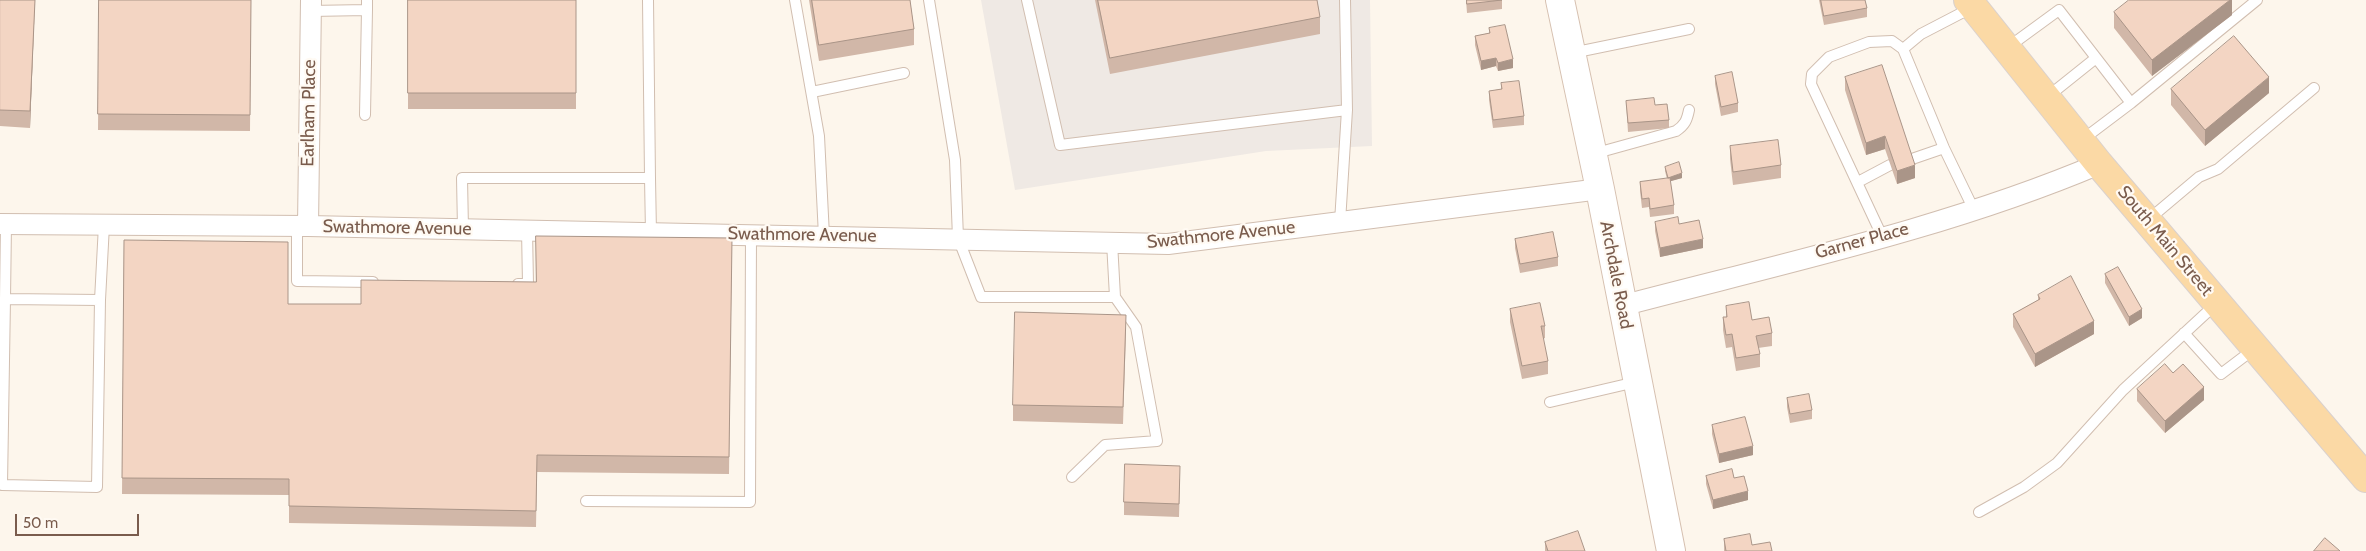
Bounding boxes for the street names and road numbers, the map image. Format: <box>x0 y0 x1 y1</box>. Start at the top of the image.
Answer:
street label: Earlham Place <box>297 59 321 167</box>
street label: South Main Street <box>2113 182 2217 300</box>
street label: Swathmore Avenue <box>322 216 472 240</box>
street label: Swathmore Avenue <box>1146 216 1296 254</box>
street label: Garner Place <box>1813 218 1911 264</box>
street label: Archdale Road <box>1595 219 1637 331</box>
street label: Swathmore Avenue <box>727 223 877 247</box>

